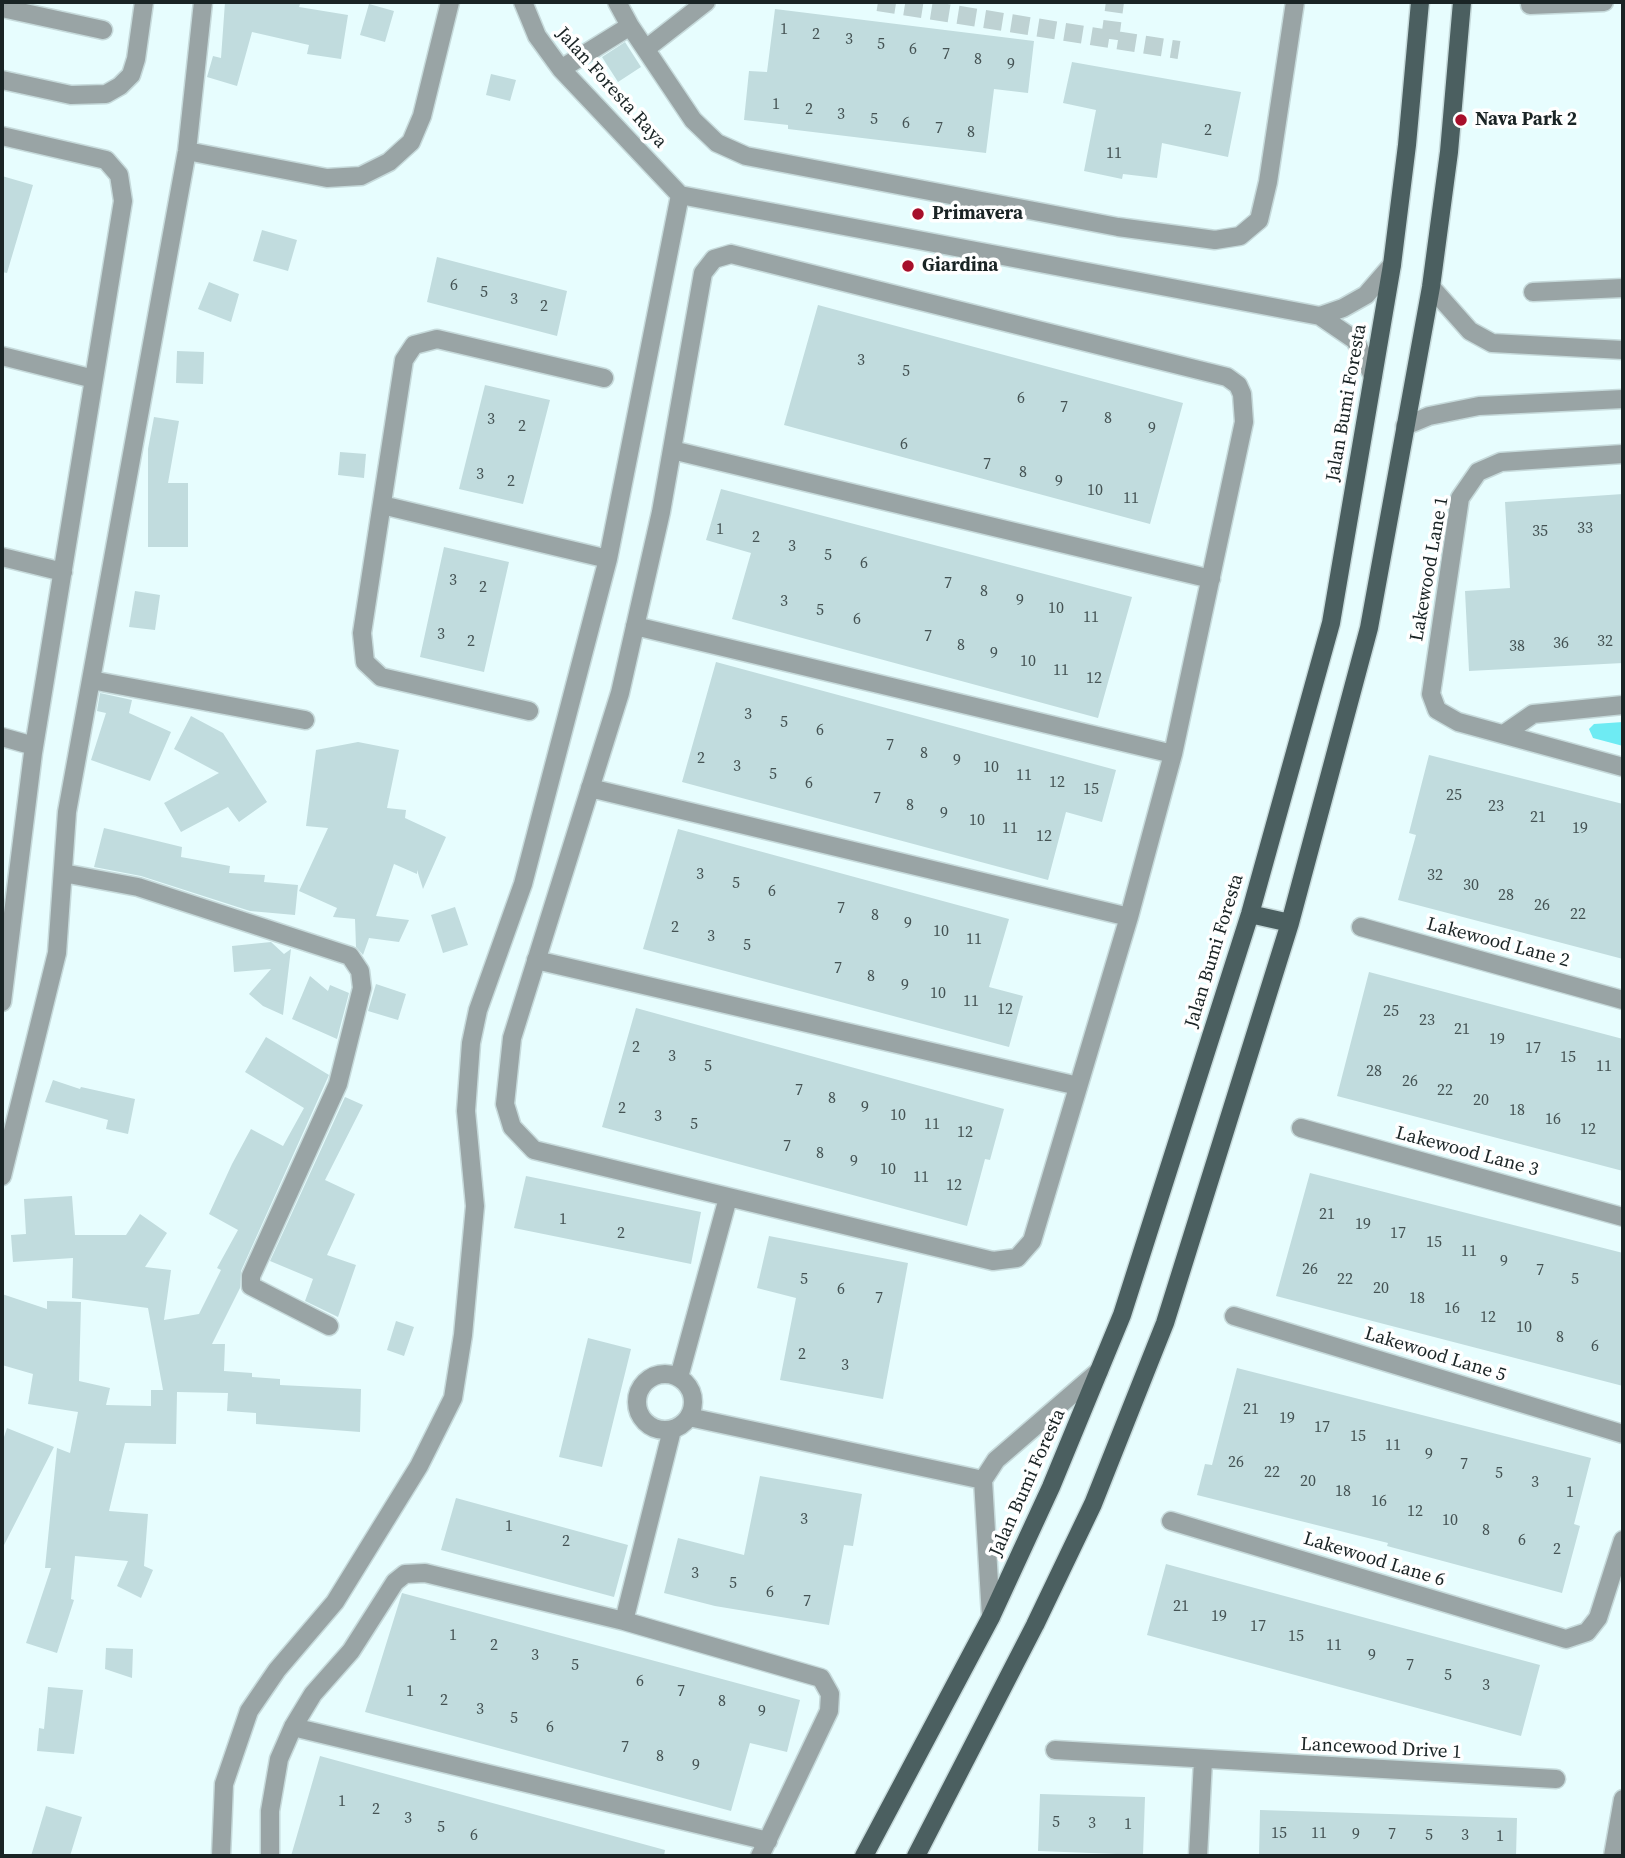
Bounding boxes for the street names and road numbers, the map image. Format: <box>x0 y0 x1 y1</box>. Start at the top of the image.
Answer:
street label: Jalan Foresta Raya <box>551 23 671 153</box>
street label: Jalan Bumi Foresta <box>1322 323 1372 483</box>
street label: Lakewood Lane 1 <box>1406 495 1454 643</box>
street label: Jalan Bumi Foresta <box>1181 871 1249 1031</box>
street label: Lakewood Lane 2 <box>1424 913 1572 973</box>
street label: Lakewood Lane 3 <box>1393 1122 1541 1182</box>
street label: Lakewood Lane 5 <box>1362 1323 1508 1387</box>
street label: Jalan Bumi Foresta <box>985 1406 1071 1560</box>
street label: Lakewood Lane 6 <box>1301 1528 1447 1592</box>
street label: Lancewood Drive 1 <box>1300 1733 1462 1765</box>

